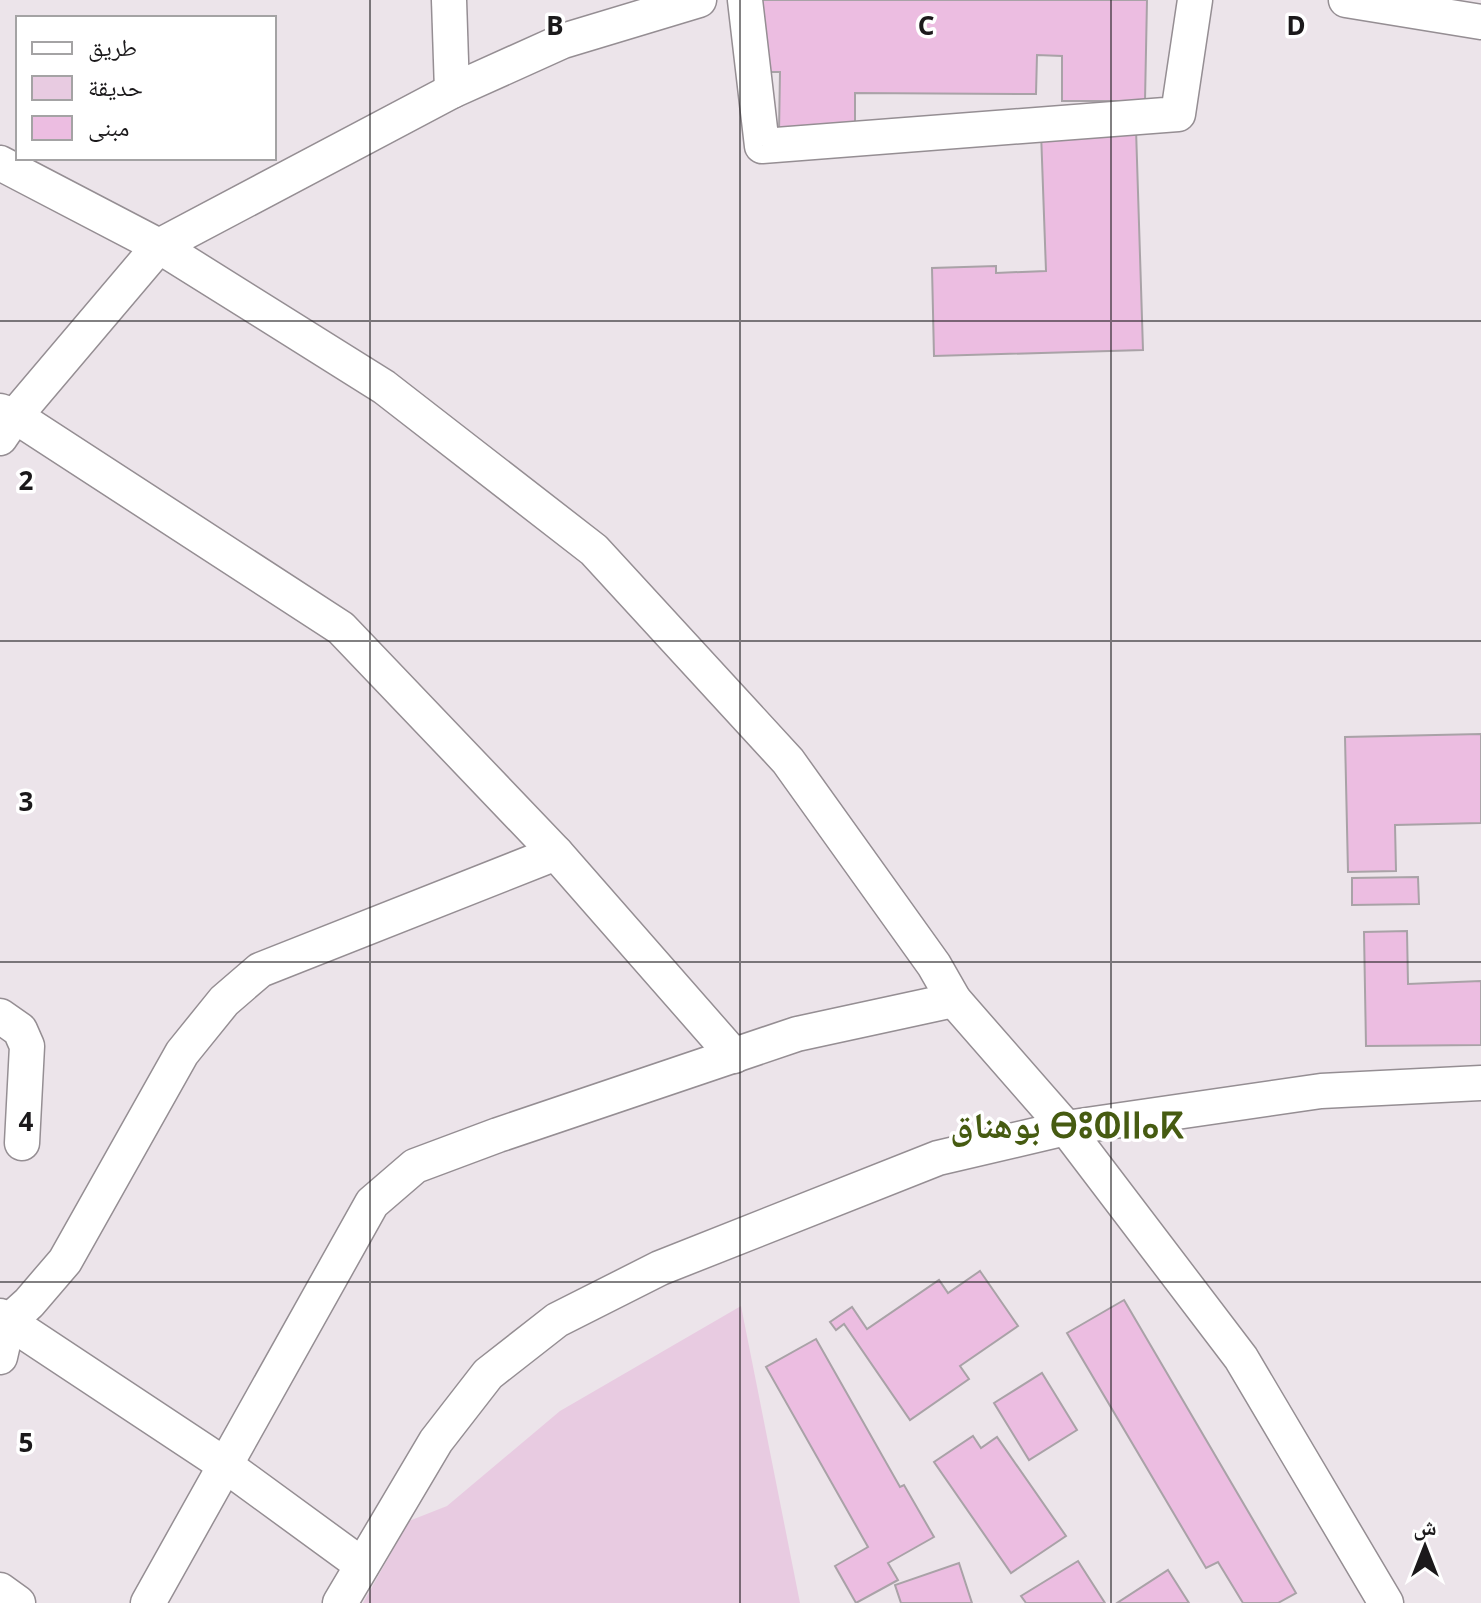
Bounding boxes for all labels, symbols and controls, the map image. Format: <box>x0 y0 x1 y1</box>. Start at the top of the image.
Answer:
text: B <box>546 7 564 43</box>
text: C <box>918 7 934 43</box>
text: D <box>1286 7 1306 43</box>
legend <box>16 16 276 160</box>
text: طريق <box>88 30 137 63</box>
text: حديقة <box>88 70 143 103</box>
text: مبنى <box>88 110 129 143</box>
text: 2 <box>19 462 34 498</box>
text: 3 <box>19 783 33 819</box>
district label: بوهناق ⴱⵓⵀⵏⵏⴰⴽ <box>950 1100 1184 1149</box>
text: 4 <box>19 1103 34 1139</box>
text: 5 <box>19 1424 33 1460</box>
north arrow <box>1385 1507 1465 1587</box>
text: ش <box>1413 1511 1437 1541</box>

